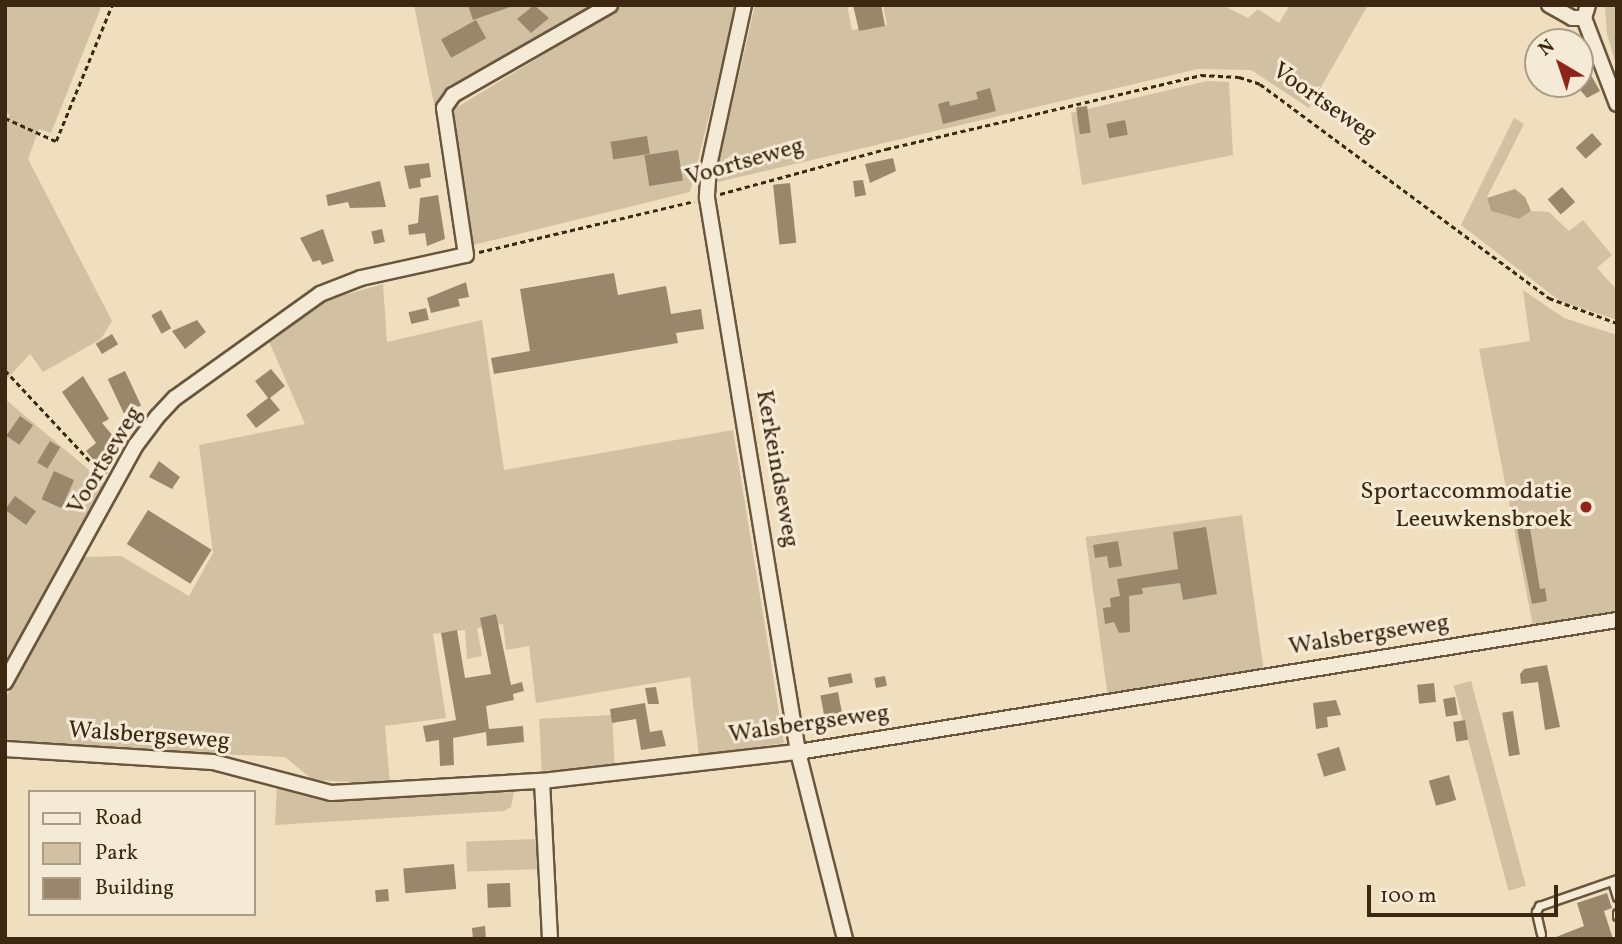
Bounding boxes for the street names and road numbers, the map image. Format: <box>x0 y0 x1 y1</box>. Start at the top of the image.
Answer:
street label: Voortseweg <box>1266 57 1382 151</box>
street label: Voortseweg <box>683 132 807 194</box>
street label: Kerkeindseweg <box>748 388 804 550</box>
street label: Voortseweg <box>62 401 150 521</box>
street label: Walsbergseweg <box>1287 609 1451 663</box>
street label: Walsbergseweg <box>727 699 891 751</box>
street label: Walsbergseweg <box>67 717 231 757</box>

